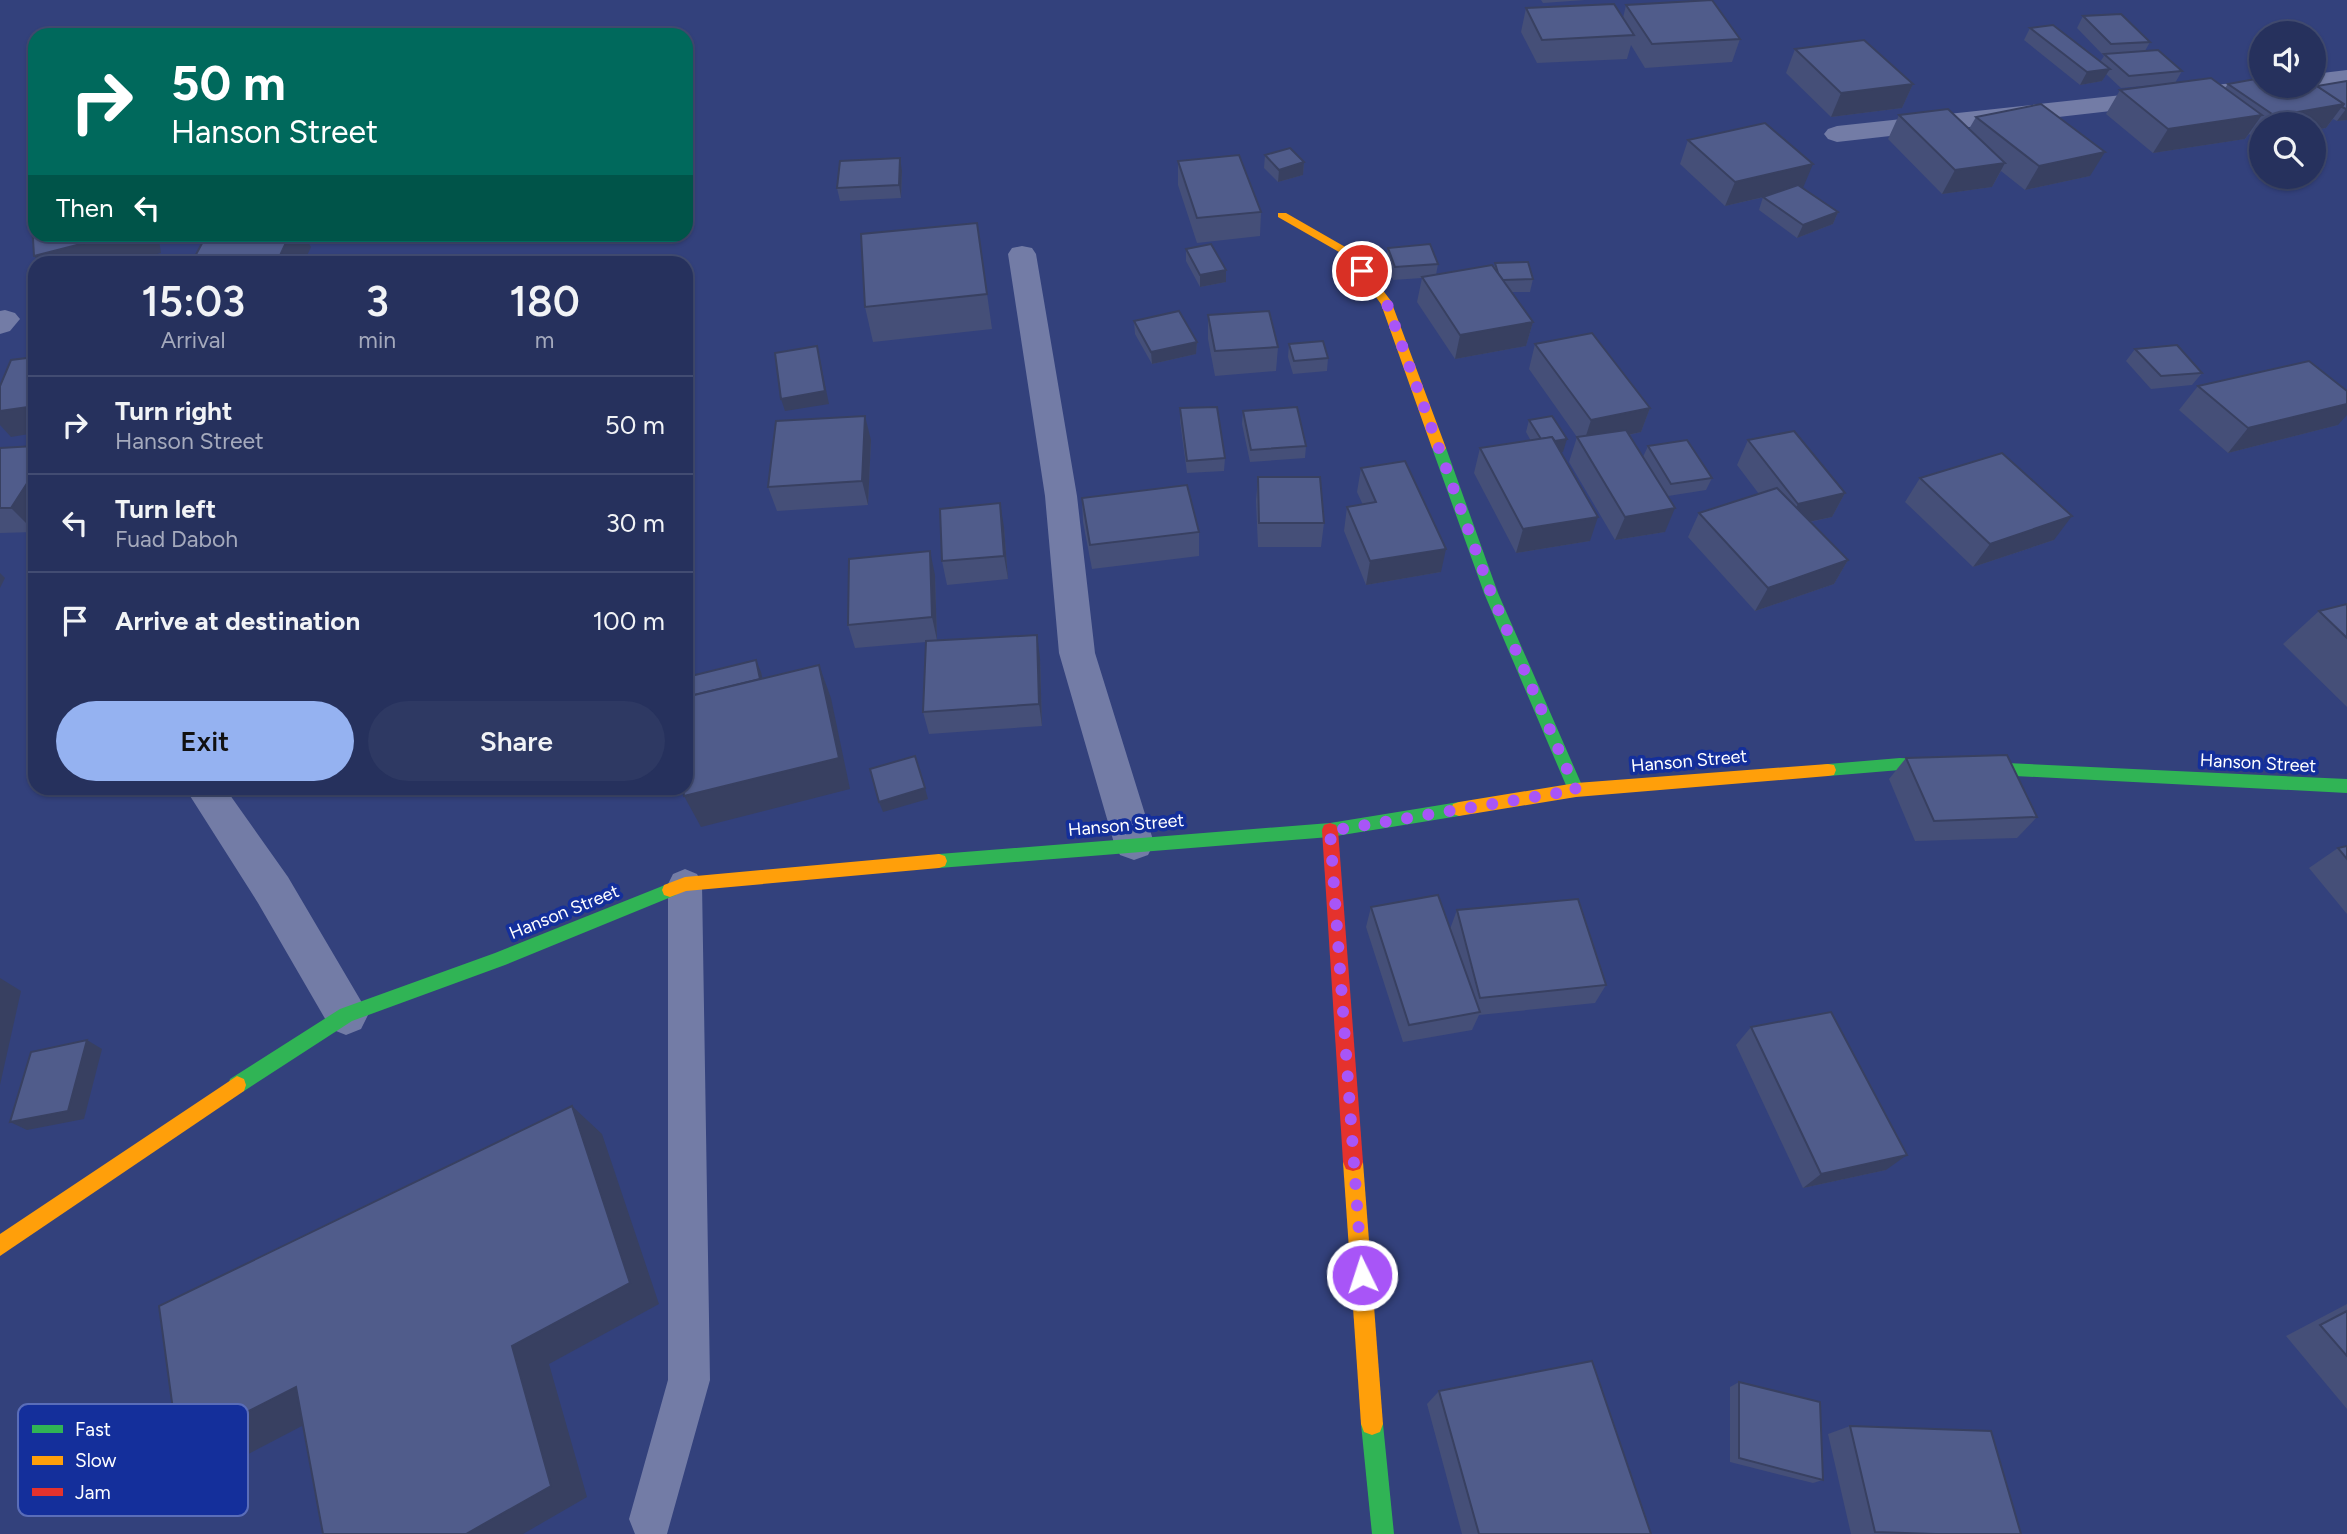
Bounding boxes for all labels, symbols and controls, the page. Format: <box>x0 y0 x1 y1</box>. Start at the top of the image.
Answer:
map controls <box>2249 21 2326 189</box>
button: sound <box>2249 21 2326 98</box>
text: 50 m <box>171 53 286 112</box>
icon: right <box>56 56 147 147</box>
button: search <box>2249 112 2326 189</box>
text: Hanson Street <box>171 113 378 151</box>
icon: left <box>128 189 166 227</box>
text: Then <box>56 192 114 224</box>
pin <box>1332 241 1392 301</box>
icon: arrive <box>1343 252 1381 290</box>
text: 15:03 <box>141 276 245 327</box>
text: 3 <box>366 276 389 327</box>
text: 180 <box>509 276 580 327</box>
text: Arrival <box>161 326 226 354</box>
text: min <box>358 326 396 354</box>
text: m <box>535 326 554 354</box>
text: Turn right <box>115 395 232 427</box>
icon: right <box>56 406 94 444</box>
text: 50 m <box>605 409 665 441</box>
text: Hanson Street <box>115 427 264 455</box>
text: Turn left <box>115 493 216 525</box>
icon: left <box>56 504 94 542</box>
text: 30 m <box>606 507 665 539</box>
text: Fuad Daboh <box>115 525 238 553</box>
icon: arrive <box>56 602 94 640</box>
text: Arrive at destination <box>115 605 360 637</box>
text: 100 m <box>592 605 665 637</box>
button: Exit <box>56 701 354 781</box>
button: Share <box>368 701 665 781</box>
street label: Hanson Street <box>1630 745 1748 777</box>
street label: Hanson Street <box>2199 749 2317 777</box>
street label: Hanson Street <box>1067 809 1185 841</box>
street label: Hanson Street <box>506 880 622 944</box>
position arrow <box>1325 1238 1399 1312</box>
legend <box>18 1404 248 1516</box>
text: Fast <box>75 1418 111 1441</box>
text: Slow <box>75 1449 117 1472</box>
text: Jam <box>75 1481 111 1504</box>

